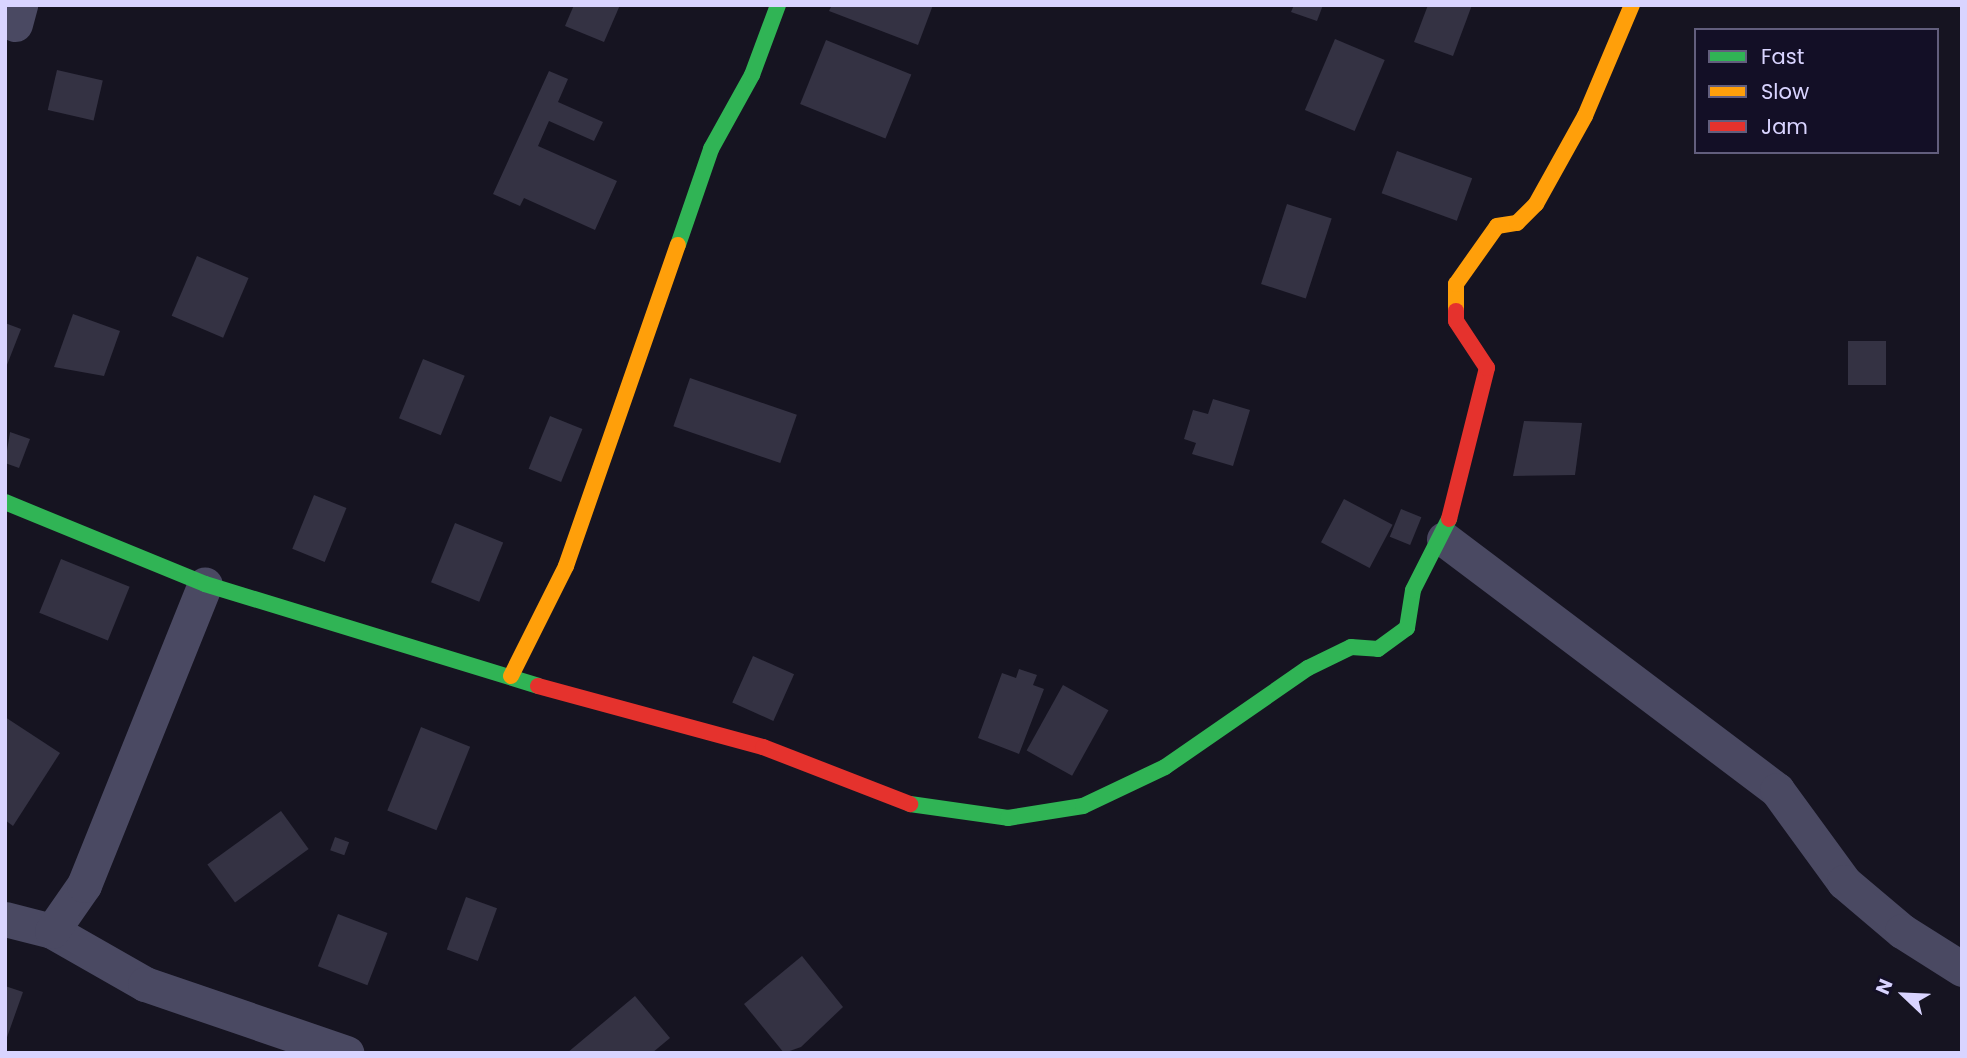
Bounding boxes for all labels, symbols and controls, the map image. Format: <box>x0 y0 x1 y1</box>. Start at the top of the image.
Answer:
legend <box>1694 28 1939 154</box>
text: Fast <box>1761 42 1804 71</box>
text: Slow <box>1761 77 1809 106</box>
text: Jam <box>1761 112 1808 141</box>
north arrow <box>1869 960 1939 1030</box>
text: N <box>1869 975 1899 998</box>

